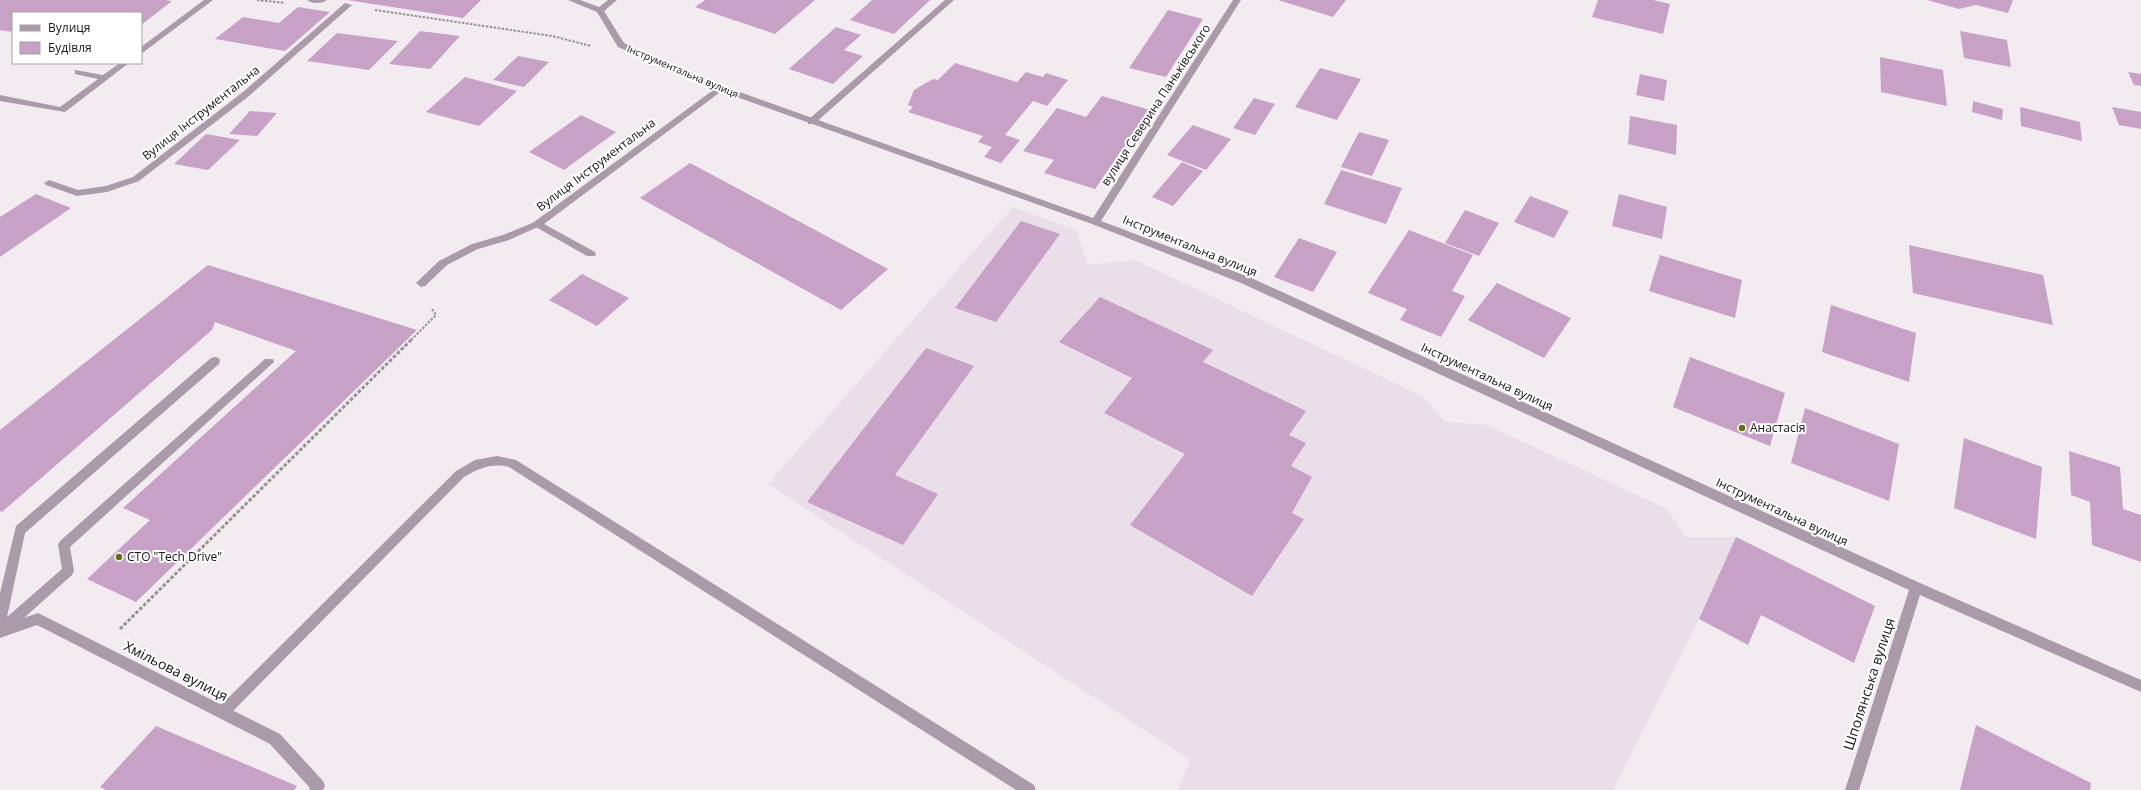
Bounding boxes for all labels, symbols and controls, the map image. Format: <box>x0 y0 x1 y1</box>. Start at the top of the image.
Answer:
legend <box>12 12 142 64</box>
text: Вулиця <box>48 19 90 36</box>
street label: вулиця Северина Паньківського <box>1097 21 1214 189</box>
text: Будівля <box>48 39 92 56</box>
street label: Інструментальна вулиця <box>625 41 741 101</box>
street label: Вулиця Інструментальна <box>138 61 263 164</box>
street label: Вулиця Інструментальна <box>533 114 659 215</box>
street label: Інструментальна вулиця <box>1120 211 1260 280</box>
street label: Інструментальна вулиця <box>1418 338 1556 415</box>
place label: Анастасія <box>1750 419 1805 436</box>
marker: Анастасія <box>1737 423 1747 433</box>
street label: Інструментальна вулиця <box>1713 473 1851 550</box>
place label: СТО "Tech Drive" <box>127 548 222 565</box>
marker: СТО "Tech Drive" <box>114 552 124 562</box>
street label: Шполянська вулиця <box>1838 615 1899 753</box>
street label: Хмільова вулиця <box>121 636 232 705</box>

